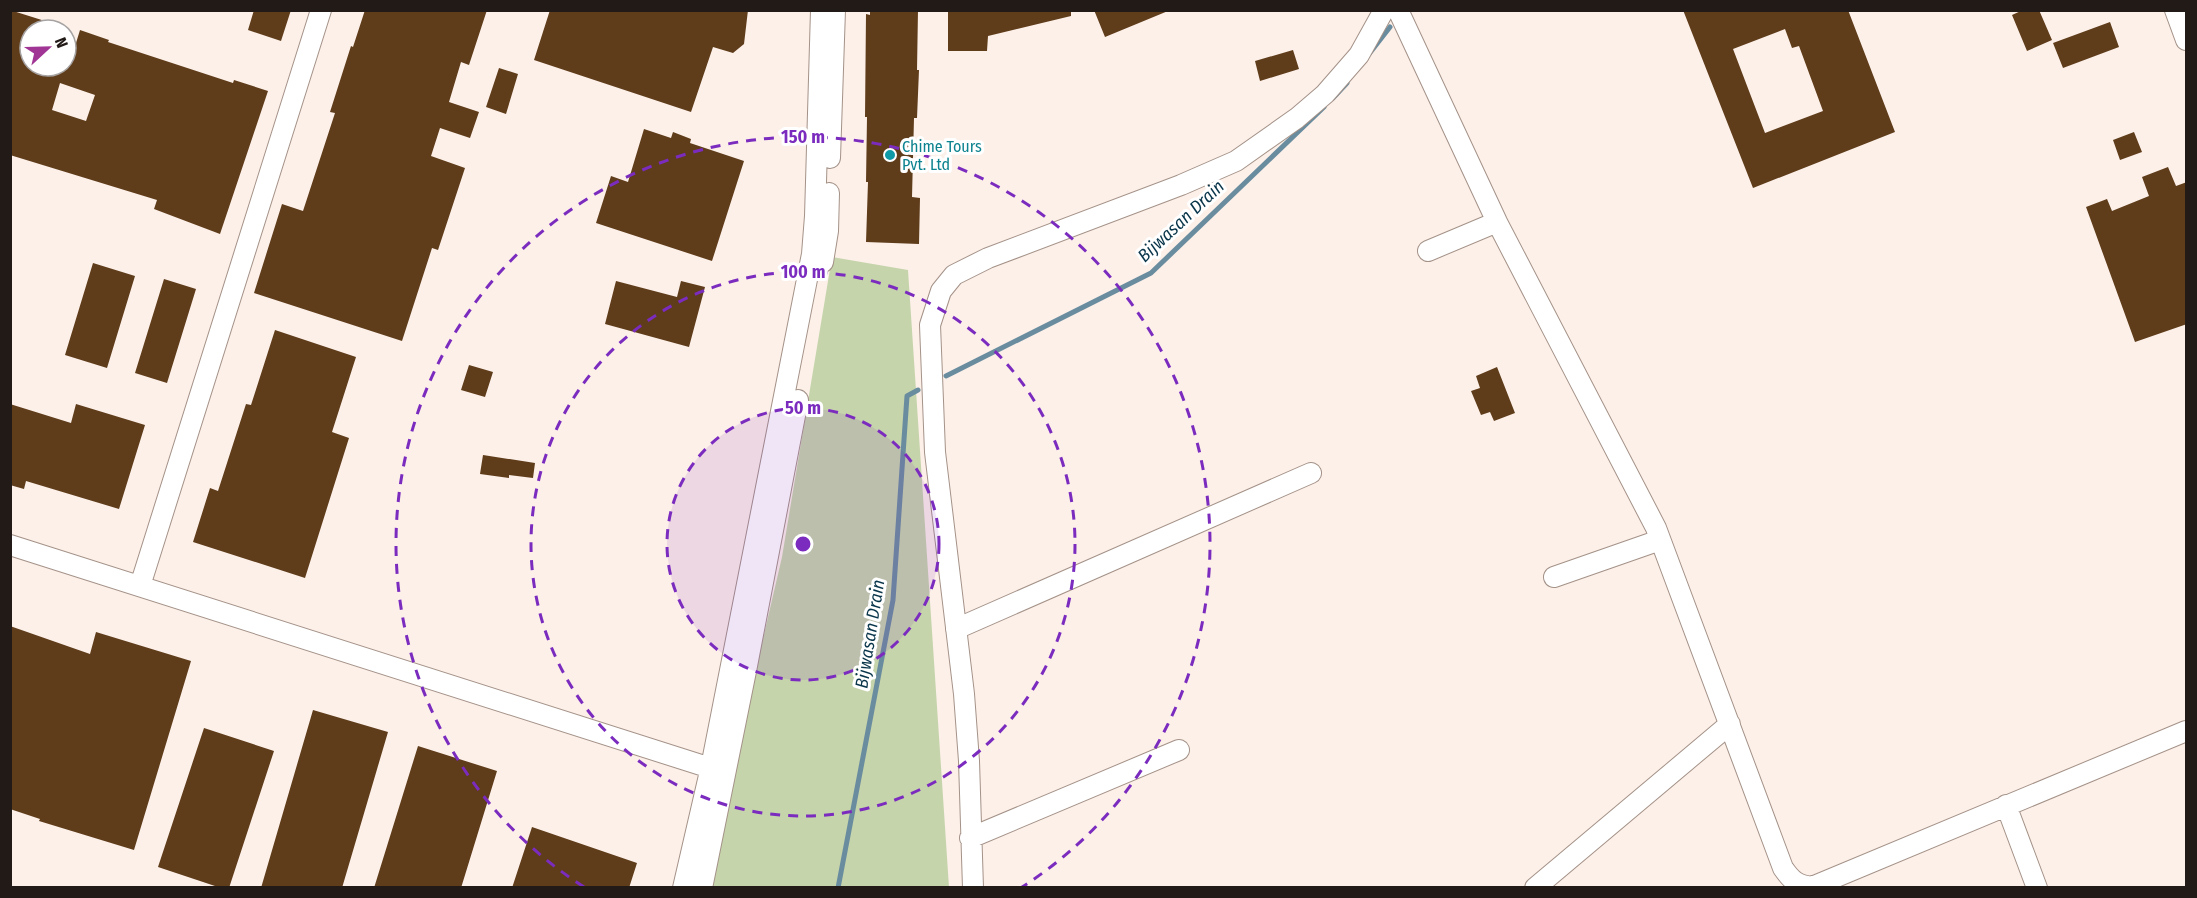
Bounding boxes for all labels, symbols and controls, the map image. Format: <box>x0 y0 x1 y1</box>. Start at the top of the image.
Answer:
north arrow <box>18 18 78 78</box>
text: N <box>51 35 72 51</box>
text: 150 m <box>781 126 825 148</box>
place label: Chime Tours Pvt. Ltd <box>902 137 982 174</box>
marker: Chime Tours Pvt. Ltd <box>883 148 897 162</box>
water label: Bijwasan Drain <box>1133 175 1229 267</box>
text: 100 m <box>781 261 825 283</box>
text: 50 m <box>785 397 821 419</box>
centre of rings <box>793 534 813 554</box>
water label: Bijwasan Drain <box>851 578 889 690</box>

